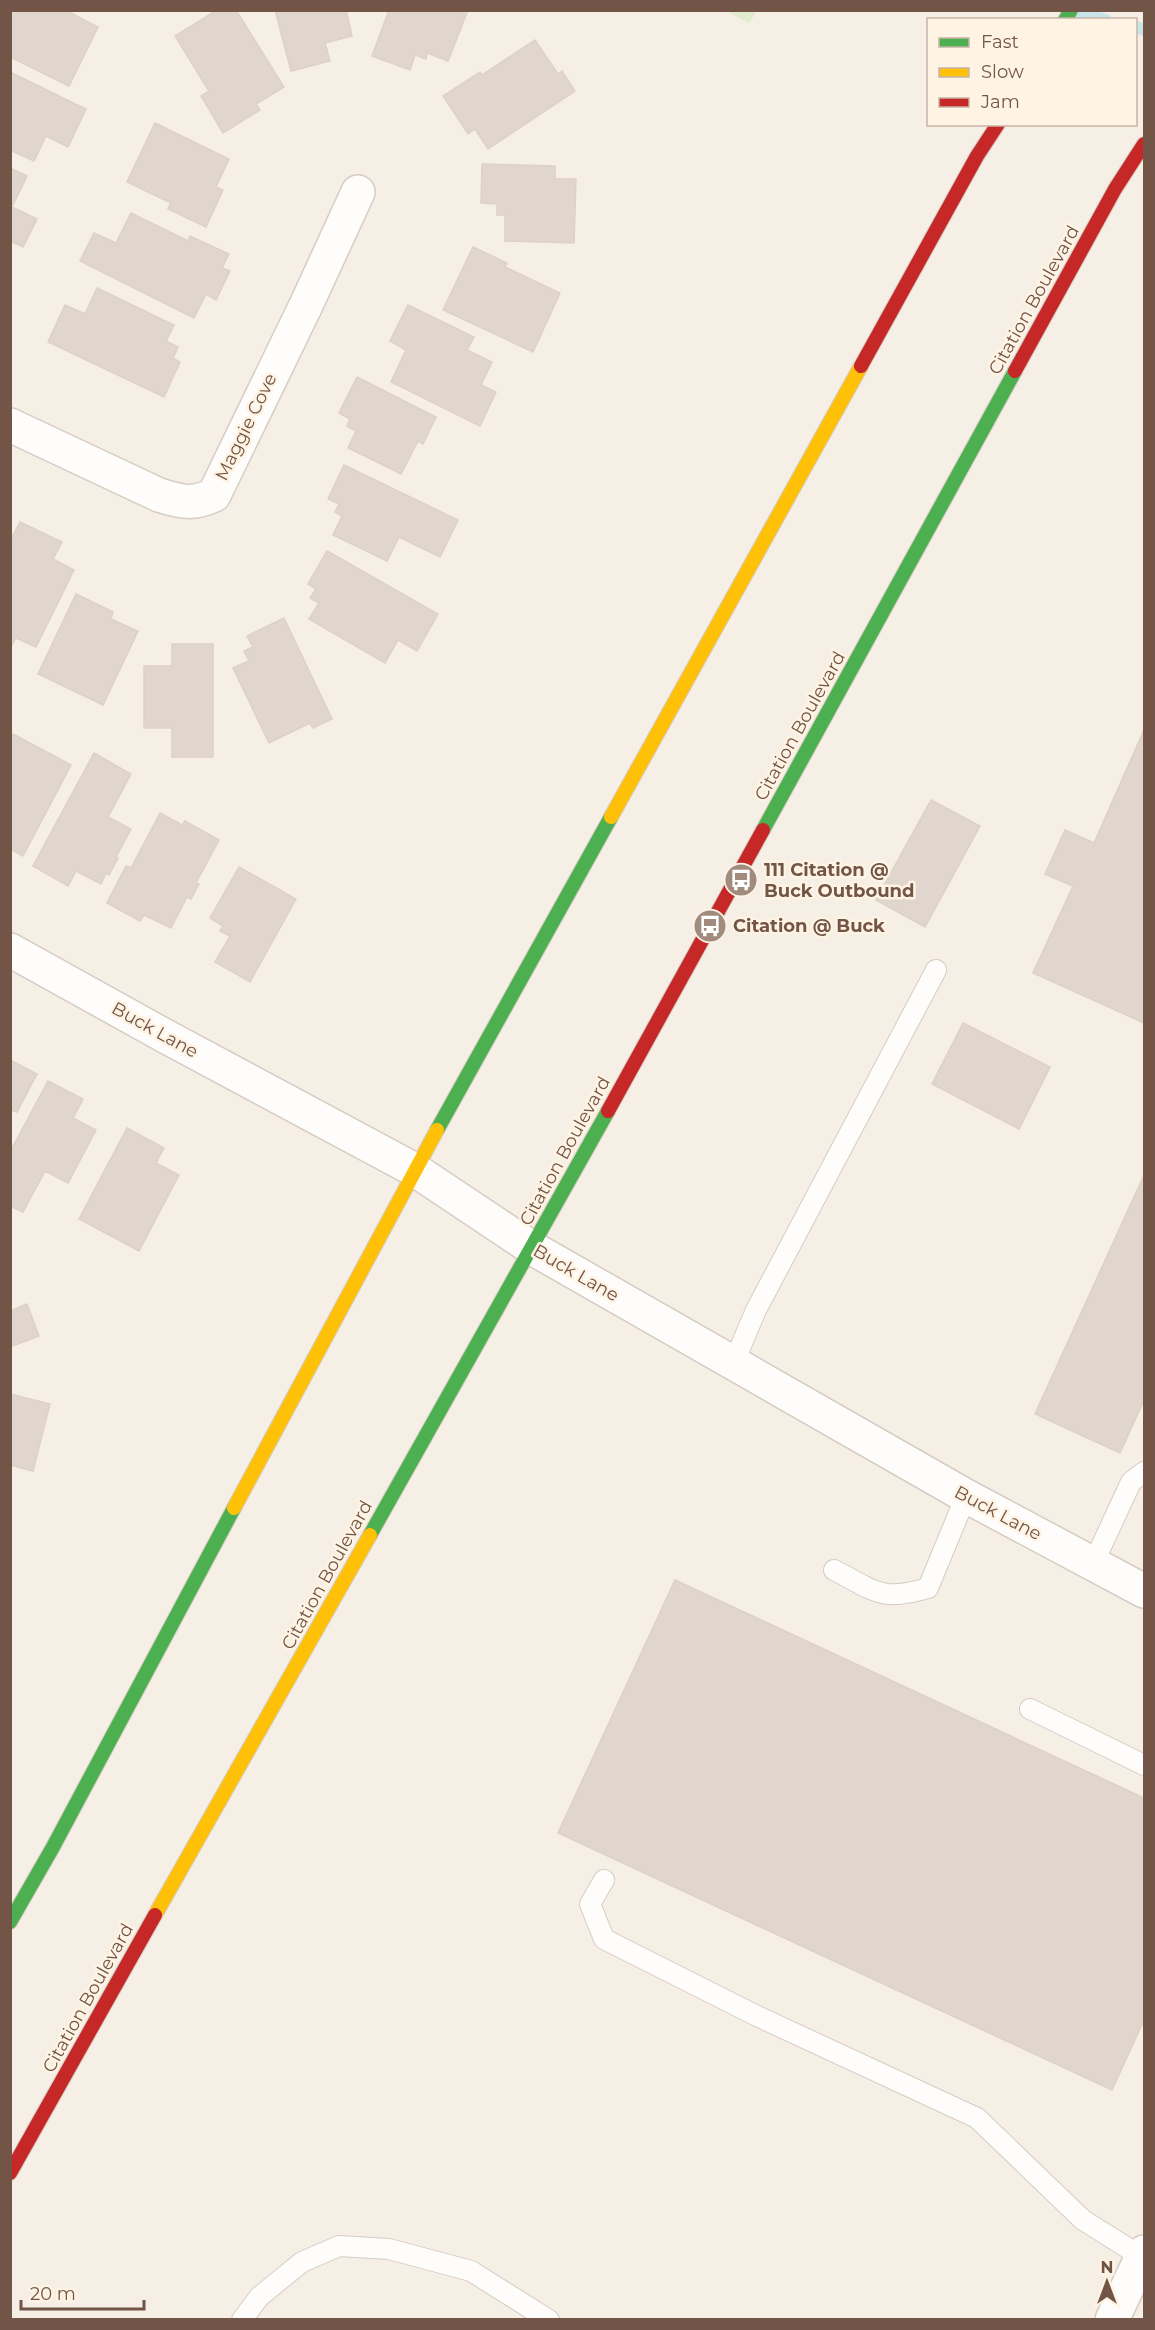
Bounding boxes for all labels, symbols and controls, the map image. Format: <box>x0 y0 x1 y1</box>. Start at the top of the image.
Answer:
legend <box>927 18 1137 126</box>
text: Fast <box>981 31 1019 53</box>
text: Slow <box>981 61 1024 83</box>
text: Jam <box>980 91 1020 113</box>
street label: Citation Boulevard <box>984 222 1084 378</box>
street label: Maggie Cove <box>211 370 282 484</box>
street label: Citation Boulevard <box>750 648 850 804</box>
place label: 111 Citation @ Buck Outbound <box>764 859 915 902</box>
bus stop icon: 111 Citation @ Buck Outbound <box>723 862 759 898</box>
bus stop icon: Citation @ Buck <box>692 908 728 944</box>
place label: Citation @ Buck <box>733 915 885 937</box>
street label: Buck Lane <box>108 997 202 1063</box>
street label: Citation Boulevard <box>515 1073 615 1229</box>
street label: Buck Lane <box>529 1240 623 1306</box>
street label: Buck Lane <box>951 1481 1045 1545</box>
street label: Citation Boulevard <box>277 1497 377 1653</box>
street label: Citation Boulevard <box>38 1920 138 2076</box>
north arrow <box>1077 2252 1137 2312</box>
text: N <box>1101 2258 1113 2277</box>
scale bar <box>21 2273 144 2311</box>
text: 20 m <box>30 2283 76 2305</box>

